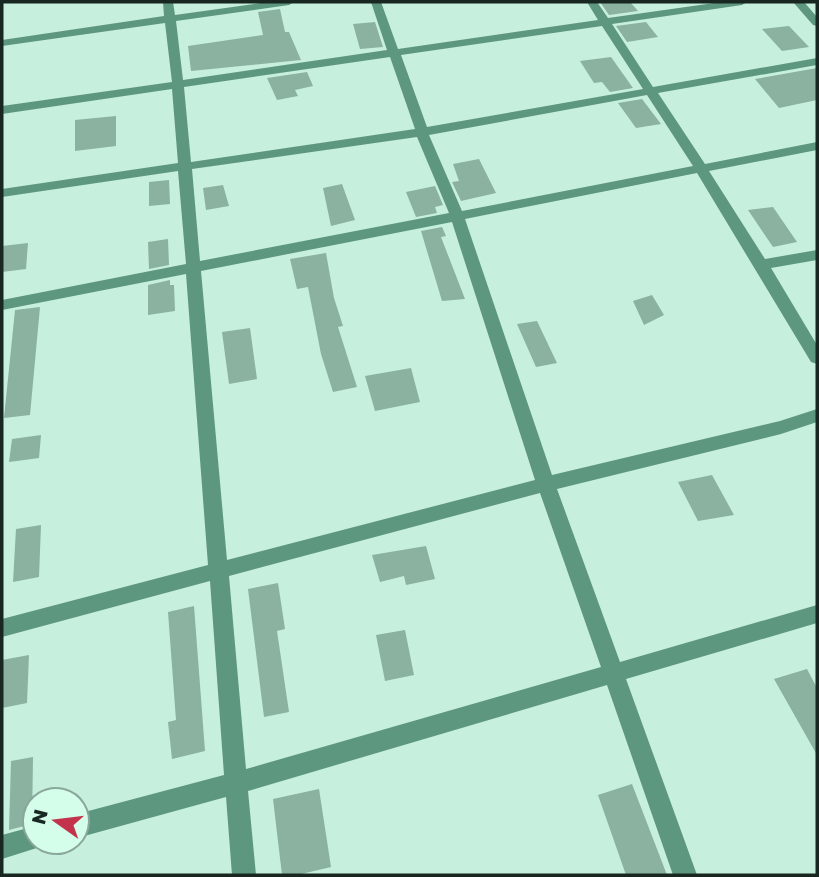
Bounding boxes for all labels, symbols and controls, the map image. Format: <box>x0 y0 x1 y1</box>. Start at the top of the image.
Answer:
north arrow <box>21 786 91 856</box>
text: N <box>26 807 52 827</box>

